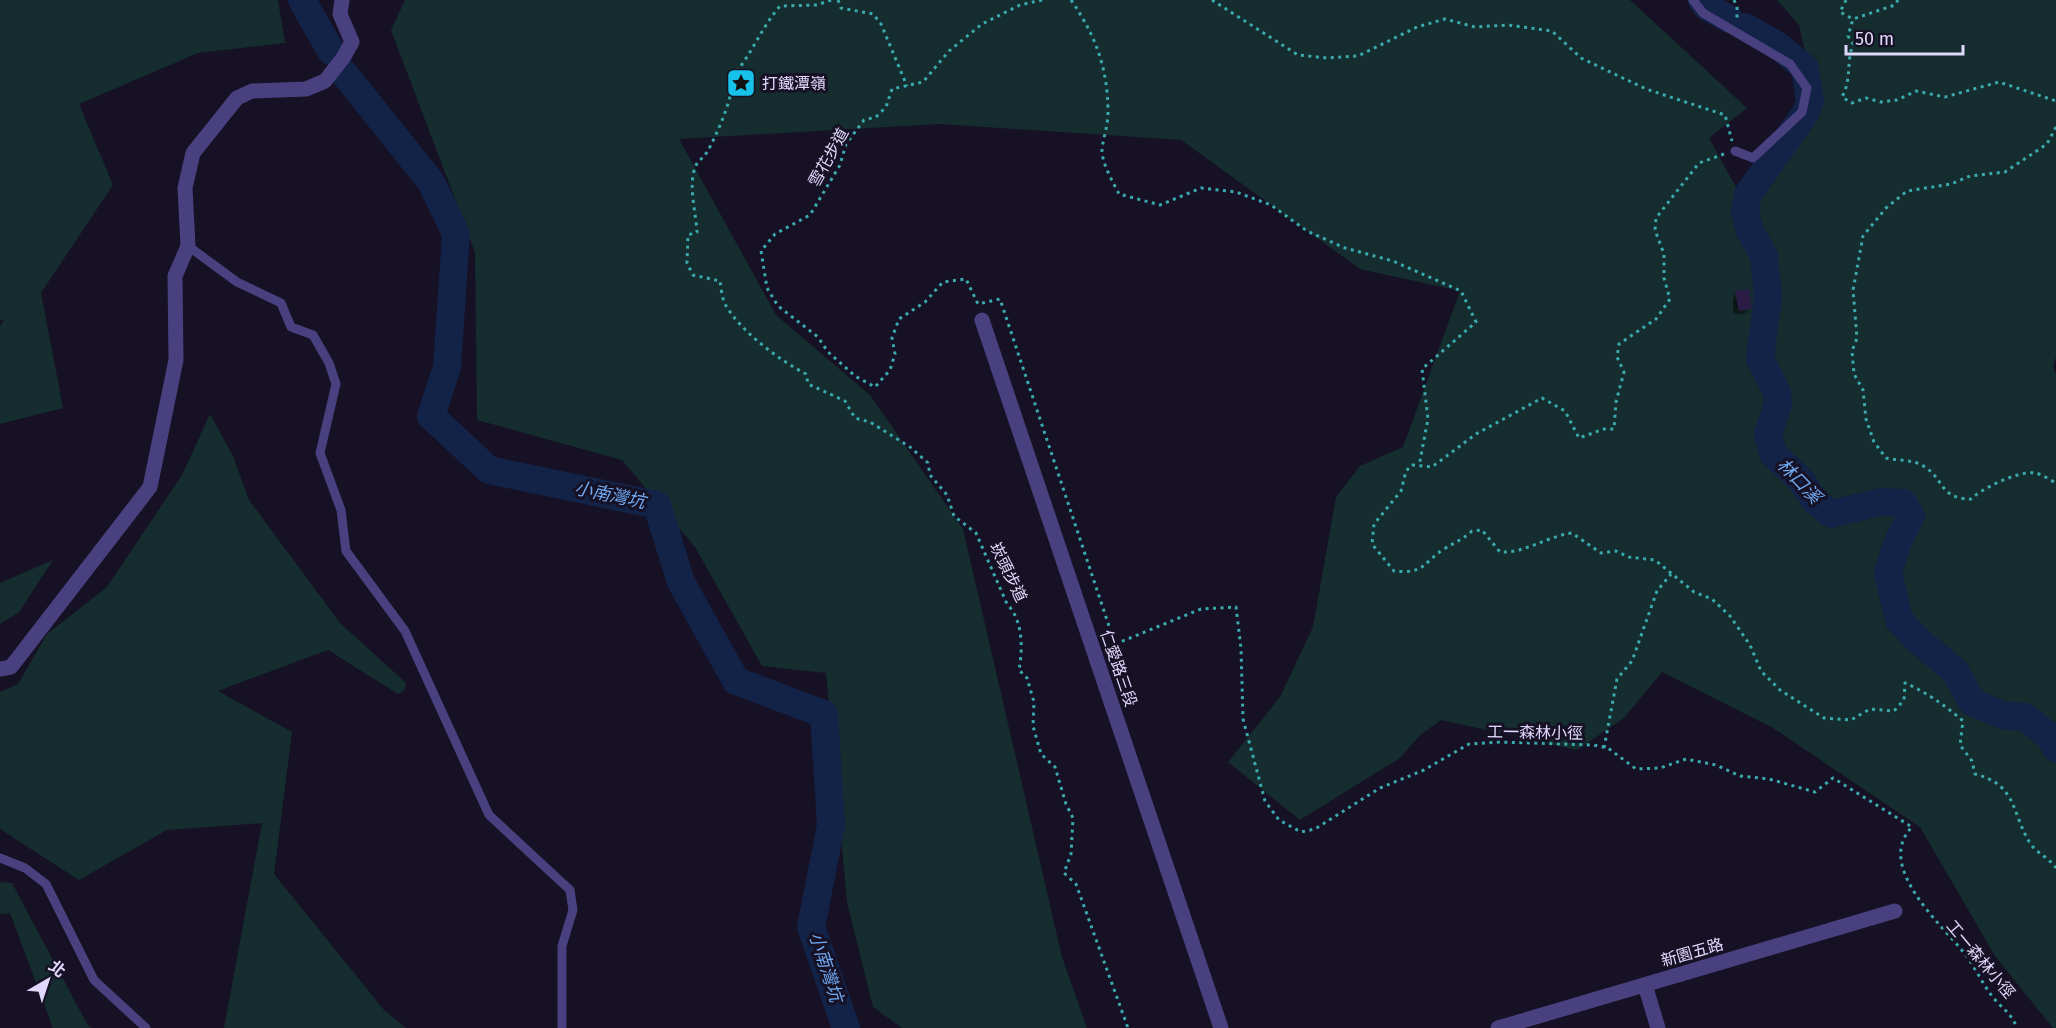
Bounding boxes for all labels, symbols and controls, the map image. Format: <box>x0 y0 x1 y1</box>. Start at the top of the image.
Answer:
scale bar <box>1846 18 1963 56</box>
text: 50 m <box>1855 28 1894 50</box>
place icon: 打鐵潭嶺 <box>725 67 757 99</box>
place label: 打鐵潭嶺 <box>762 74 826 93</box>
street label: 雪花步道 <box>805 125 852 190</box>
water label: 林口溪 <box>1772 454 1828 510</box>
water label: 小南灣坑 <box>572 477 650 514</box>
street label: 崁頭步道 <box>986 539 1031 605</box>
street label: 仁愛路三段 <box>1097 627 1141 709</box>
street label: 工一森林小徑 <box>1487 722 1583 743</box>
street label: 工一森林小徑 <box>1942 916 2019 1002</box>
water label: 小南灣坑 <box>804 929 849 1007</box>
street label: 新園五路 <box>1659 935 1726 970</box>
north arrow <box>18 950 78 1010</box>
text: 北 <box>45 956 69 981</box>

